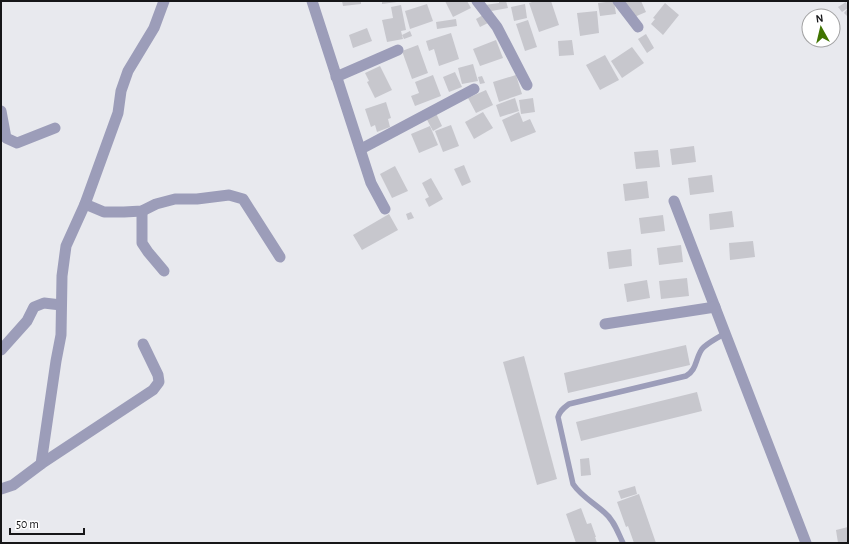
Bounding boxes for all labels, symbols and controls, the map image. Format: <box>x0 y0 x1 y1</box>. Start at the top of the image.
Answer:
north arrow <box>801 8 841 48</box>
text: N <box>815 13 824 25</box>
scale bar <box>10 510 84 536</box>
text: 50 m <box>16 518 39 530</box>

